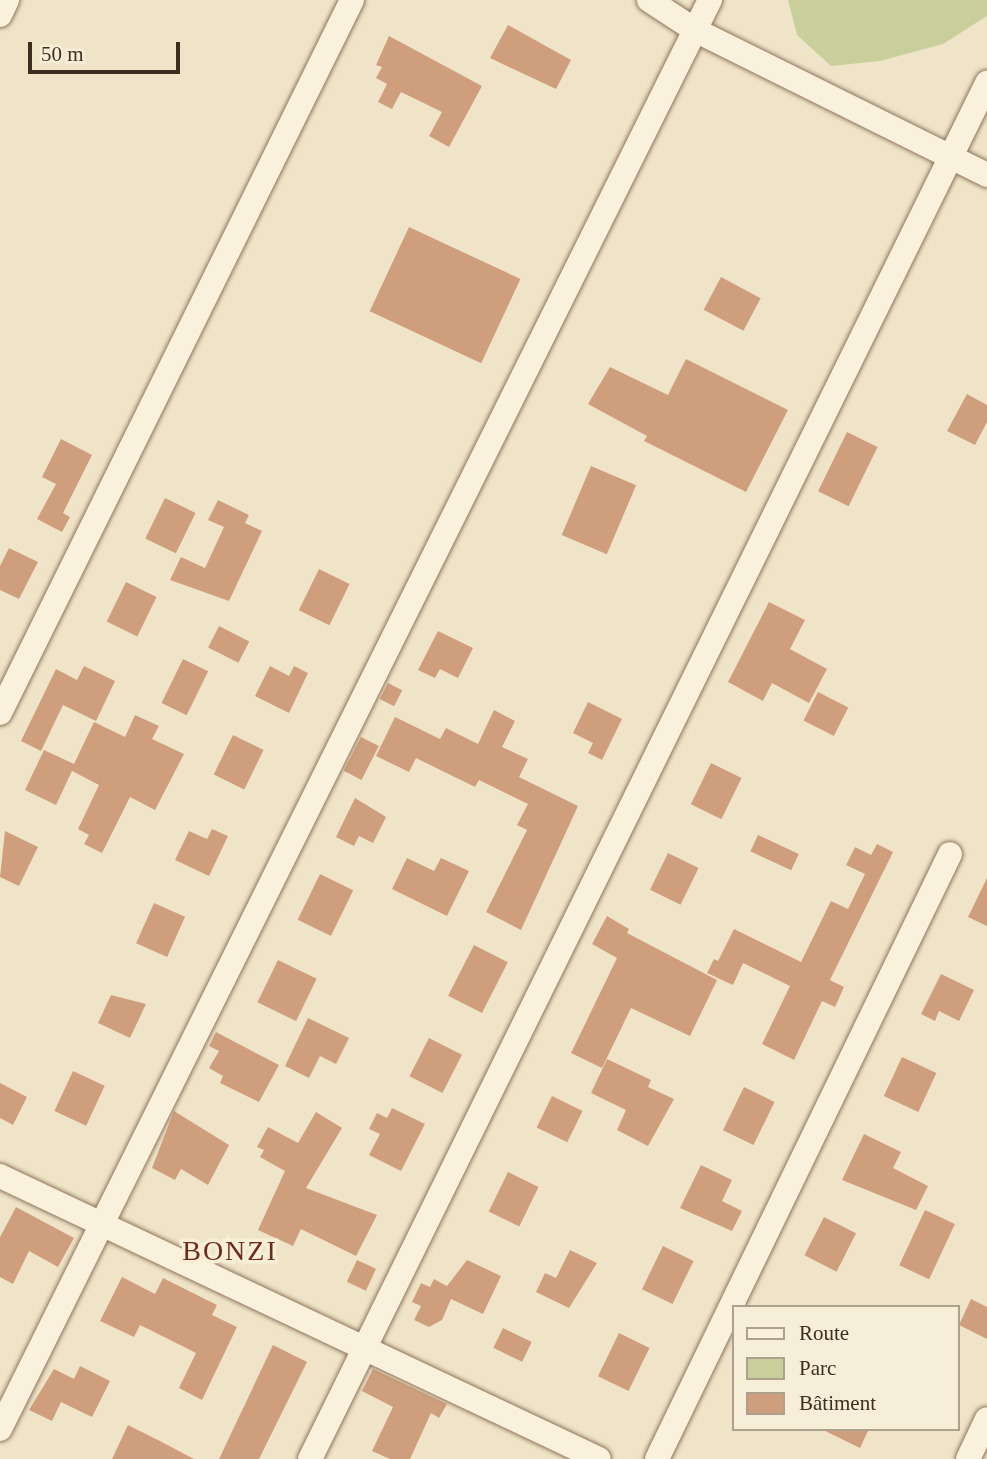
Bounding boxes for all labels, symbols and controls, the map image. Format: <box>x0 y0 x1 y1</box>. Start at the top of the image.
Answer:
scale bar <box>32 28 184 72</box>
text: 50 m <box>41 42 84 66</box>
district label: BONZI <box>183 1234 277 1268</box>
legend <box>732 1305 959 1431</box>
text: Route <box>799 1321 849 1345</box>
text: Parc <box>799 1356 836 1380</box>
text: Bâtiment <box>799 1391 876 1415</box>

